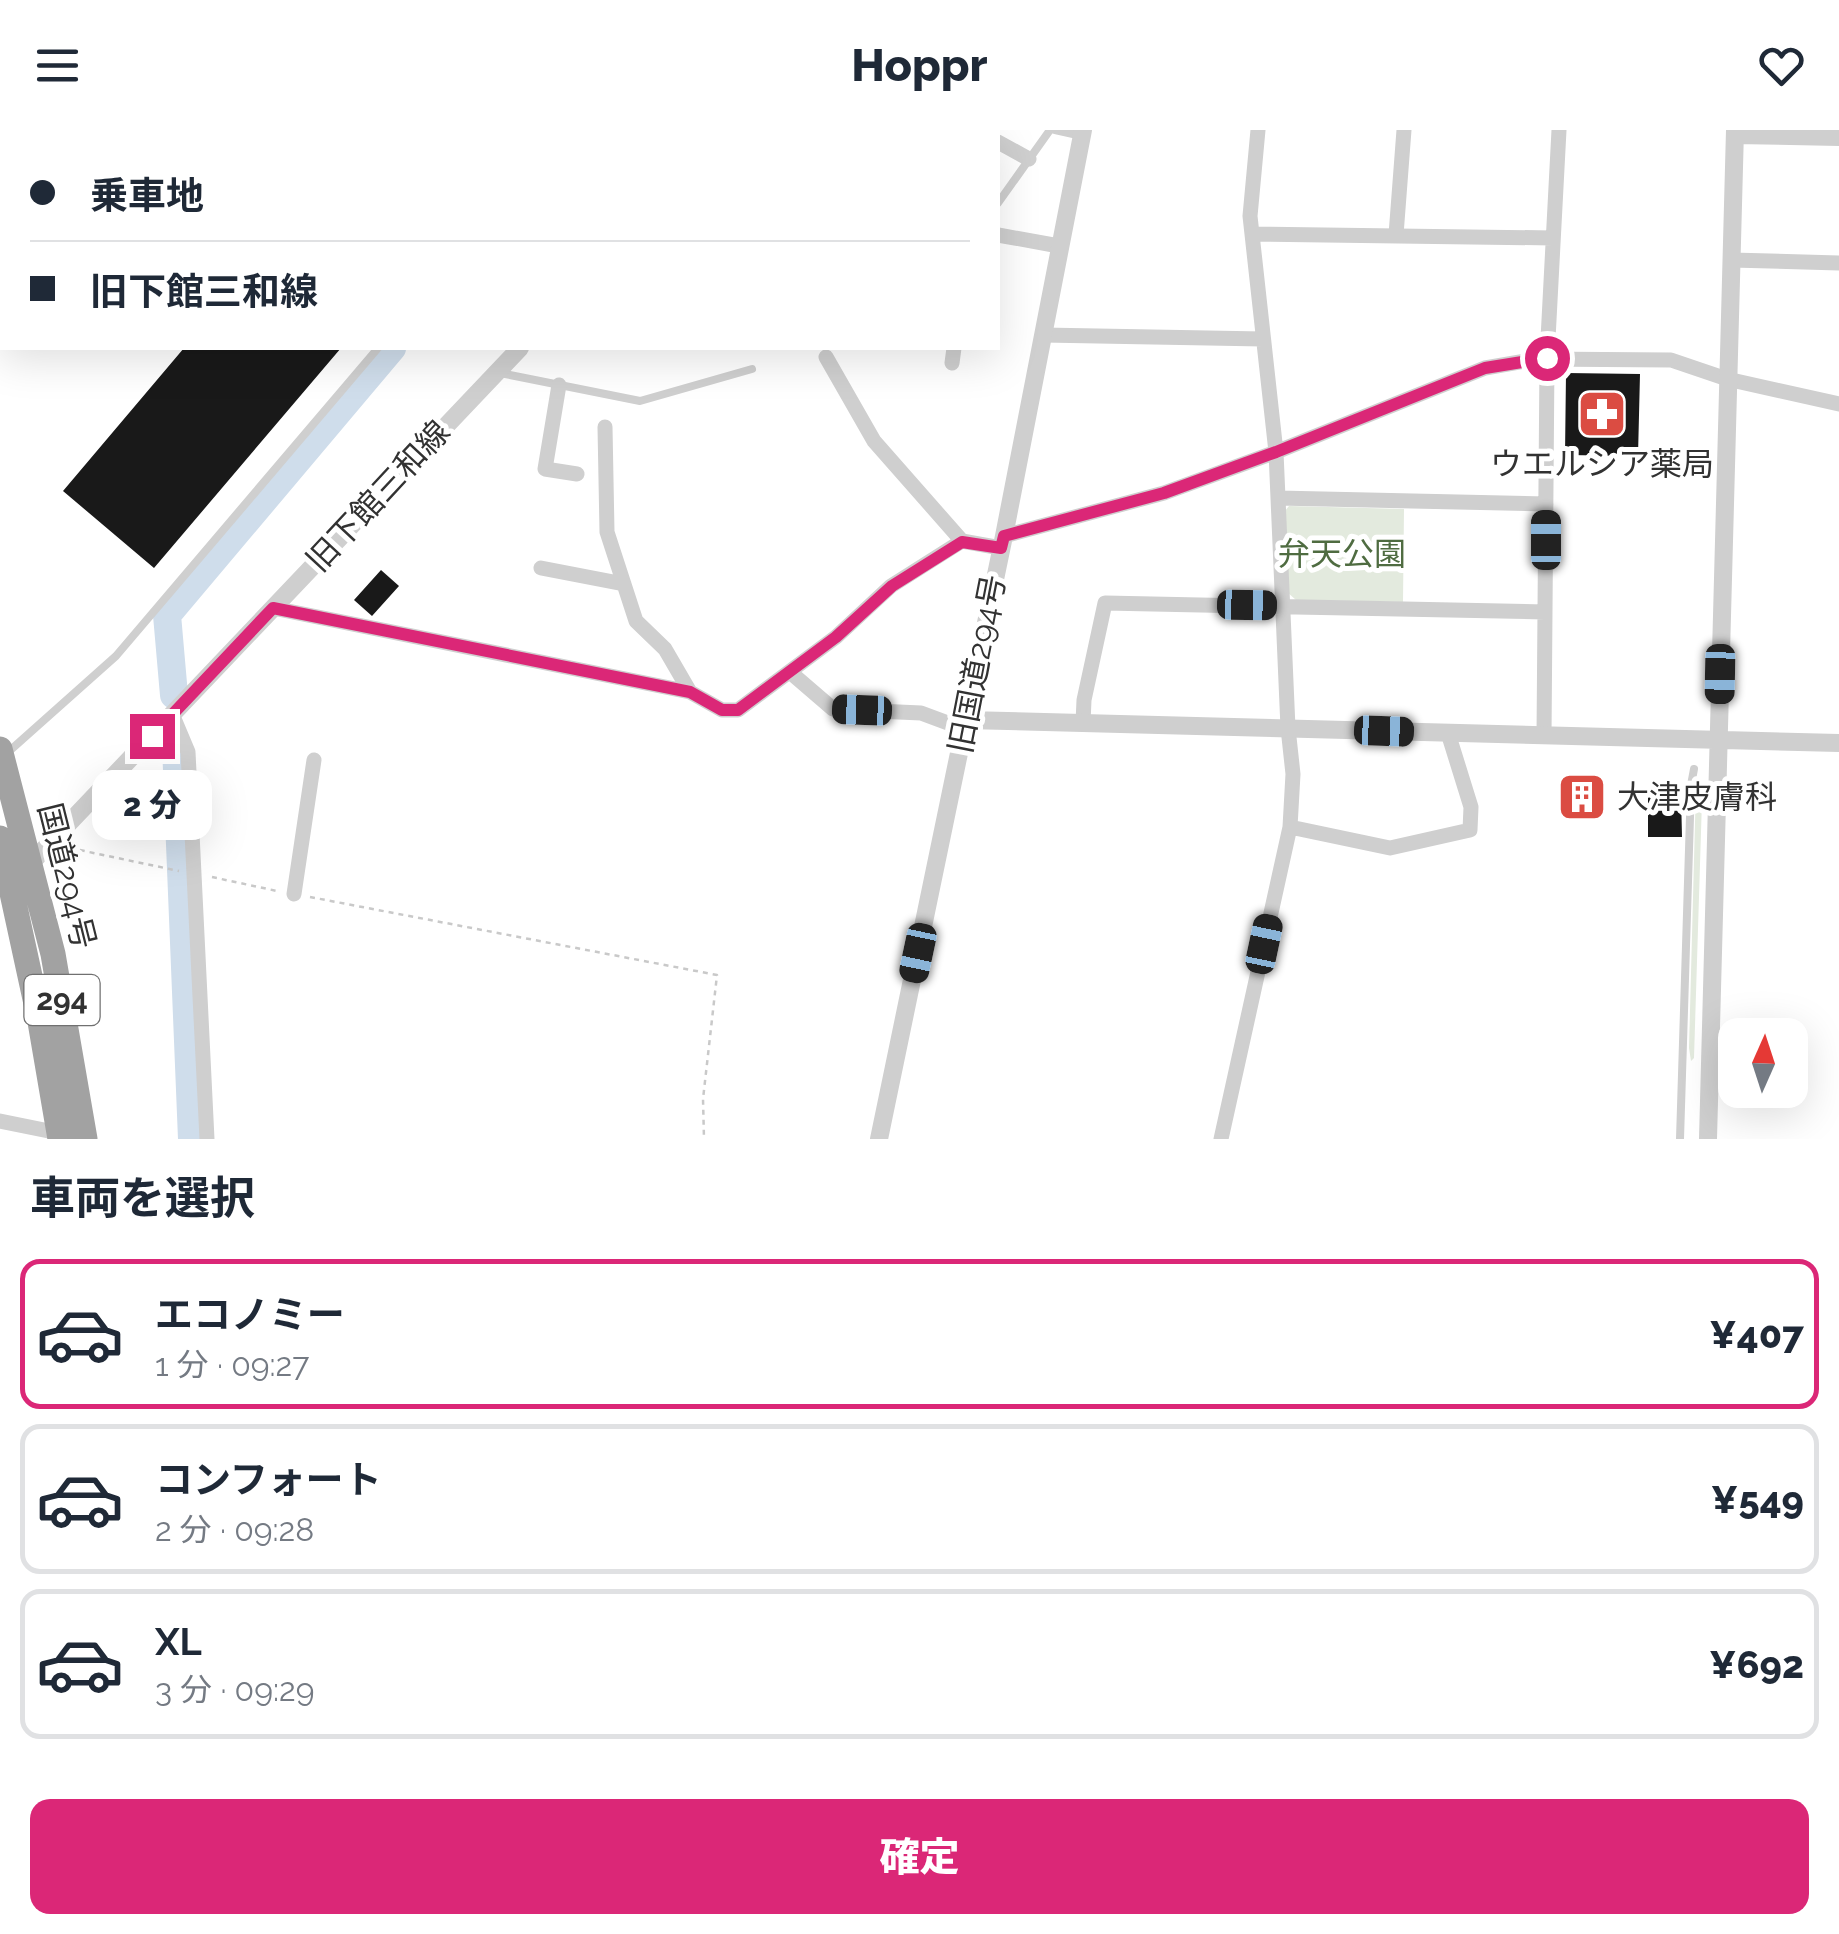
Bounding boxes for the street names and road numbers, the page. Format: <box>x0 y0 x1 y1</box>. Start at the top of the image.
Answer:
street label: 旧下館三和線 <box>299 413 457 578</box>
street label: 旧国道294号 <box>941 572 1012 756</box>
street label: 国道294号 <box>32 799 103 953</box>
road number: 294 <box>24 975 100 1025</box>

